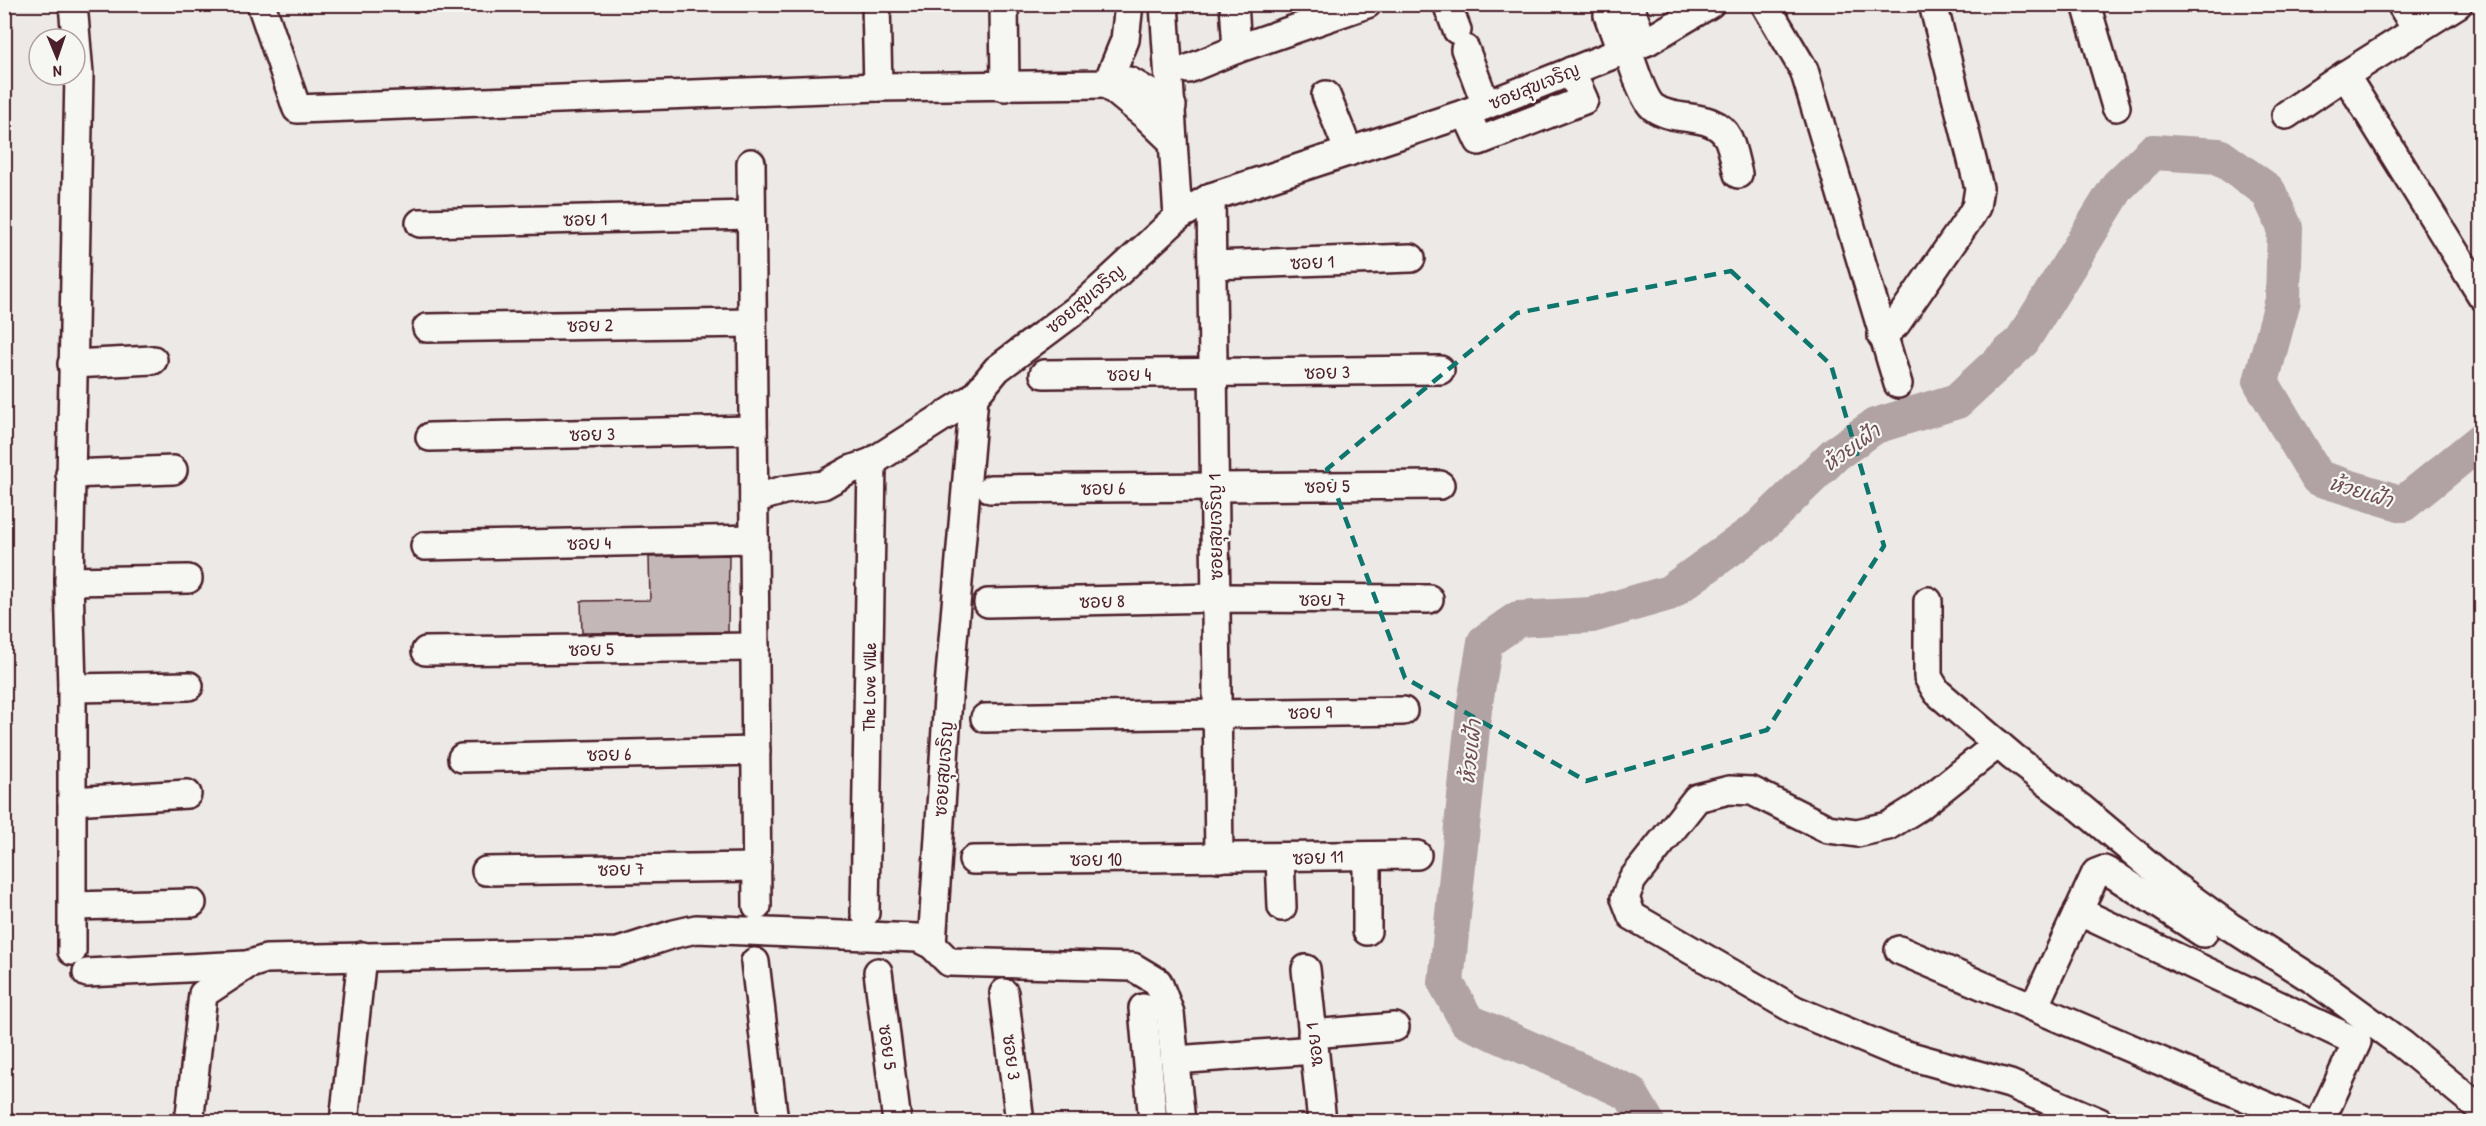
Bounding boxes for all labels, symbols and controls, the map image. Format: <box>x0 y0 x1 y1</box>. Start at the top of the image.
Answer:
north arrow <box>27 27 87 87</box>
street label: ซอยสุขเจริญ <box>1485 56 1584 117</box>
text: N <box>52 61 62 83</box>
street label: ซอย 1 <box>563 206 607 232</box>
street label: ซอย 1 <box>1289 249 1335 275</box>
street label: ซอยสุขเจริญ <box>1040 259 1131 341</box>
street label: ซอย 2 <box>567 312 614 338</box>
street label: ซอย 3 <box>1304 359 1350 385</box>
street label: ซอย 4 <box>1107 362 1151 387</box>
water label: ห้วยเฝ้า <box>1817 416 1886 477</box>
street label: ซอย 3 <box>569 421 615 447</box>
water label: ห้วยเฝ้า <box>2326 469 2397 514</box>
street label: ซอยสุขเจริญ 1 <box>1202 473 1230 580</box>
street label: ซอย 5 <box>1304 473 1350 499</box>
street label: ซอย 6 <box>1080 475 1126 501</box>
street label: ซอย 4 <box>567 530 612 556</box>
street label: ซอย 7 <box>1299 587 1345 612</box>
street label: ซอย 8 <box>1079 588 1125 614</box>
street label: ซอย 5 <box>568 636 614 662</box>
street label: The Love Ville <box>855 642 882 732</box>
street label: ซอย 9 <box>1288 699 1333 725</box>
water label: ห้วยเฝ้า <box>1453 717 1487 786</box>
street label: ซอยสุขเจริญ <box>927 720 961 818</box>
street label: ซอย 6 <box>586 741 632 767</box>
street label: ซอย 11 <box>1292 844 1344 870</box>
street label: ซอย 10 <box>1070 847 1122 872</box>
street label: ซอย 7 <box>597 856 645 882</box>
street label: ซอย 1 <box>1299 1022 1329 1068</box>
street label: ซอย 5 <box>873 1023 903 1071</box>
street label: ซอย 3 <box>997 1033 1027 1081</box>

